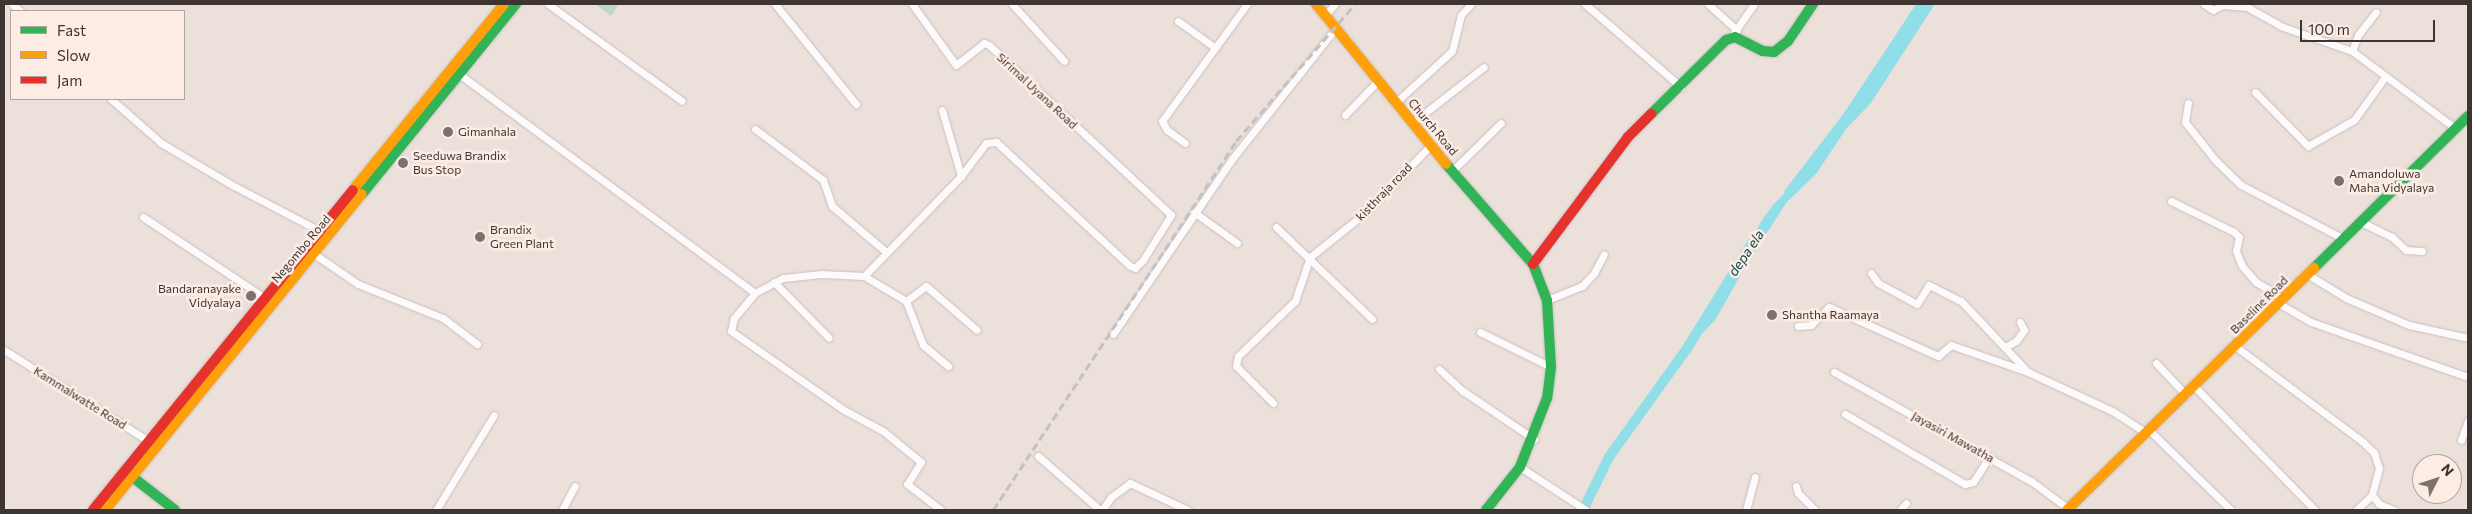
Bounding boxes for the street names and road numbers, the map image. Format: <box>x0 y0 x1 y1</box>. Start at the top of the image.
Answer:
street label: Sirimal Uyana Road <box>994 50 1080 132</box>
street label: Church Road <box>1405 96 1461 158</box>
street label: kisthraja road <box>1353 160 1415 224</box>
street label: Negombo Road <box>268 212 334 286</box>
street label: Baseline Road <box>2227 273 2291 337</box>
street label: Kammalwatte Road <box>31 364 129 432</box>
street label: Jayasiri Mawatha <box>1909 408 1997 466</box>

